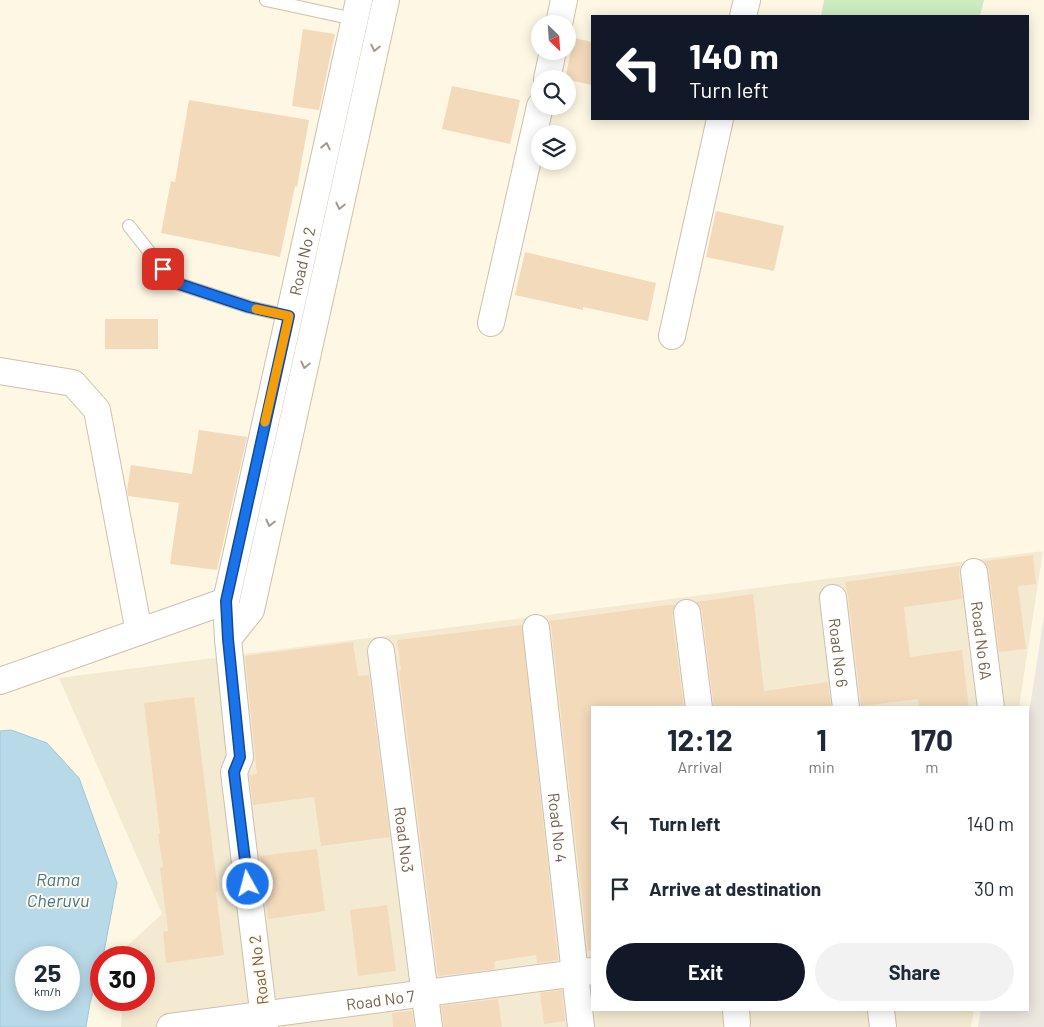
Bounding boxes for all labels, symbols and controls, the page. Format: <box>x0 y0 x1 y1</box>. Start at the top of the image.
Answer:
north arrow <box>531 15 576 60</box>
map controls <box>531 15 576 170</box>
text: 140 m <box>689 34 779 76</box>
icon: left <box>606 35 671 100</box>
one-way arrow <box>371 43 381 52</box>
button: search <box>531 70 576 115</box>
text: Turn left <box>689 76 769 102</box>
button: layers <box>531 125 576 170</box>
one-way arrow <box>320 142 331 150</box>
one-way arrow <box>335 202 346 211</box>
street label: Road No 2 <box>284 225 318 297</box>
pin <box>142 248 184 290</box>
icon: arrive <box>149 255 177 283</box>
one-way arrow <box>300 360 311 369</box>
one-way arrow <box>265 519 276 528</box>
street label: Road No 6A <box>968 600 997 681</box>
street label: Road No 6 <box>826 617 853 688</box>
text: 12:12 <box>667 721 733 757</box>
text: 1 <box>816 721 827 757</box>
text: 170 <box>910 721 953 757</box>
text: Arrival <box>677 757 722 776</box>
text: min <box>809 757 835 776</box>
text: m <box>925 757 938 776</box>
street label: Road No 4 <box>545 792 572 864</box>
street label: Road No3 <box>391 805 419 874</box>
icon: left <box>606 810 634 838</box>
text: Turn left <box>649 812 720 835</box>
text: 140 m <box>967 812 1014 835</box>
position arrow <box>221 857 273 909</box>
water label: Rama Cheruvu <box>27 868 89 911</box>
icon: arrive <box>606 875 634 903</box>
text: Arrive at destination <box>649 877 821 900</box>
text: 30 m <box>974 877 1014 900</box>
street label: Road No 2 <box>244 934 272 1006</box>
button: Exit <box>606 943 805 1001</box>
button: Share <box>815 943 1014 1001</box>
speed limit sign: 30 <box>90 946 155 1011</box>
text: 25 <box>34 957 61 987</box>
text: km/h <box>34 984 61 998</box>
street label: Road No 7 <box>345 985 416 1013</box>

